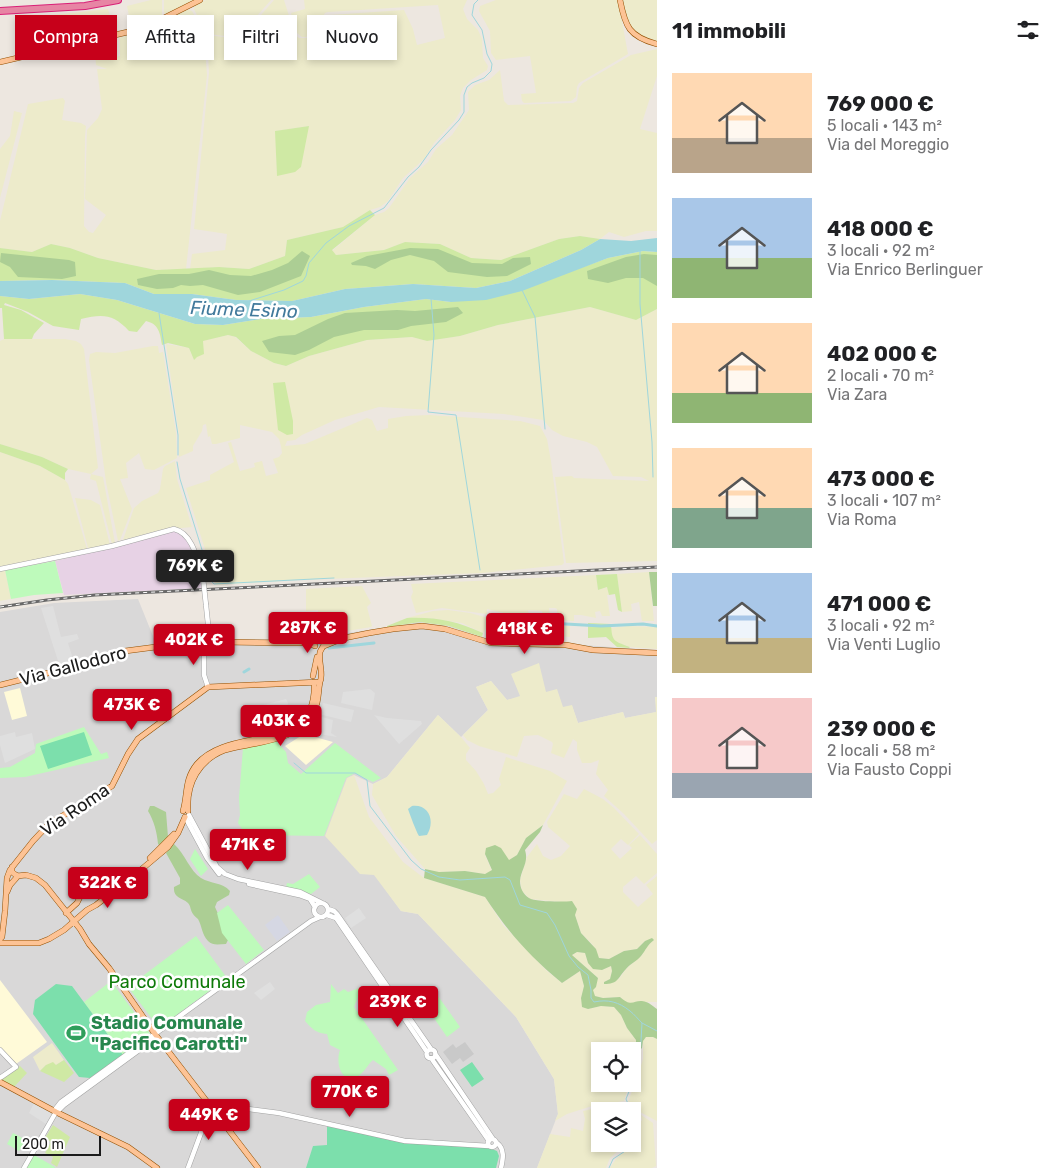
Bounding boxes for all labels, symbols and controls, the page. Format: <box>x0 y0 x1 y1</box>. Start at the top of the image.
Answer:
chip: Compra <box>15 15 117 60</box>
chip: Affitta <box>127 15 214 60</box>
chip: Filtri <box>224 15 297 60</box>
chip: Nuovo <box>307 15 397 60</box>
icon: filters <box>1014 16 1042 44</box>
text: 11 immobili <box>672 18 786 43</box>
text: 769 000 € <box>827 91 934 116</box>
icon: home <box>712 93 772 153</box>
text: 5 locali · 143 m² <box>827 116 942 135</box>
text: Via del Moreggio <box>827 135 949 154</box>
text: 418 000 € <box>827 216 934 241</box>
icon: home <box>712 218 772 278</box>
text: 3 locali · 92 m² <box>827 241 935 260</box>
text: Via Enrico Berlinguer <box>827 260 983 279</box>
water label: Fiume Esino <box>190 296 298 323</box>
text: 402 000 € <box>827 341 938 366</box>
icon: home <box>712 343 772 403</box>
text: 2 locali · 70 m² <box>827 366 934 385</box>
text: Via Zara <box>827 385 887 404</box>
text: 473 000 € <box>827 466 935 491</box>
icon: home <box>712 468 772 528</box>
text: 3 locali · 107 m² <box>827 491 941 510</box>
text: Via Roma <box>827 510 897 529</box>
pin: 769K € <box>154 550 236 592</box>
text: 769K € <box>167 556 223 575</box>
text: 471 000 € <box>827 591 932 616</box>
icon: home <box>712 593 772 653</box>
pin: 287K € <box>267 612 349 654</box>
pin: 418K € <box>484 612 566 655</box>
text: 3 locali · 92 m² <box>827 616 935 635</box>
text: 287K € <box>280 618 336 637</box>
text: 418K € <box>497 619 553 638</box>
pin: 402K € <box>153 624 235 666</box>
text: 402K € <box>165 630 223 649</box>
text: Via Venti Luglio <box>827 635 941 654</box>
street label: Via Gallodoro <box>17 641 129 691</box>
pin: 473K € <box>91 688 173 731</box>
text: 473K € <box>104 695 160 714</box>
pin: 403K € <box>240 704 322 747</box>
text: 403K € <box>252 711 310 730</box>
text: 239 000 € <box>827 716 936 741</box>
icon: home <box>712 718 772 778</box>
text: 2 locali · 58 m² <box>827 741 935 760</box>
text: Via Fausto Coppi <box>827 760 952 779</box>
street label: Via Roma <box>36 779 114 841</box>
pin: 471K € <box>207 828 289 871</box>
text: 471K € <box>221 835 275 854</box>
pin: 322K € <box>67 866 149 909</box>
text: 322K € <box>79 873 137 892</box>
park label: Parco Comunale <box>108 971 246 993</box>
pin: 239K € <box>357 986 439 1028</box>
text: 239K € <box>369 992 427 1011</box>
place label: Stadio Comunale "Pacifico Carotti" <box>91 1012 248 1055</box>
sports icon: Stadio Comunale "Pacifico Carotti" <box>65 1022 87 1044</box>
map controls <box>591 1042 641 1152</box>
button: locate <box>591 1042 641 1092</box>
pin: 770K € <box>309 1076 391 1118</box>
text: 770K € <box>322 1082 378 1101</box>
pin: 449K € <box>168 1098 250 1141</box>
button: layers <box>591 1102 641 1152</box>
text: 449K € <box>180 1105 238 1124</box>
scale bar <box>15 1133 101 1156</box>
text: 200 m <box>22 1136 64 1153</box>

